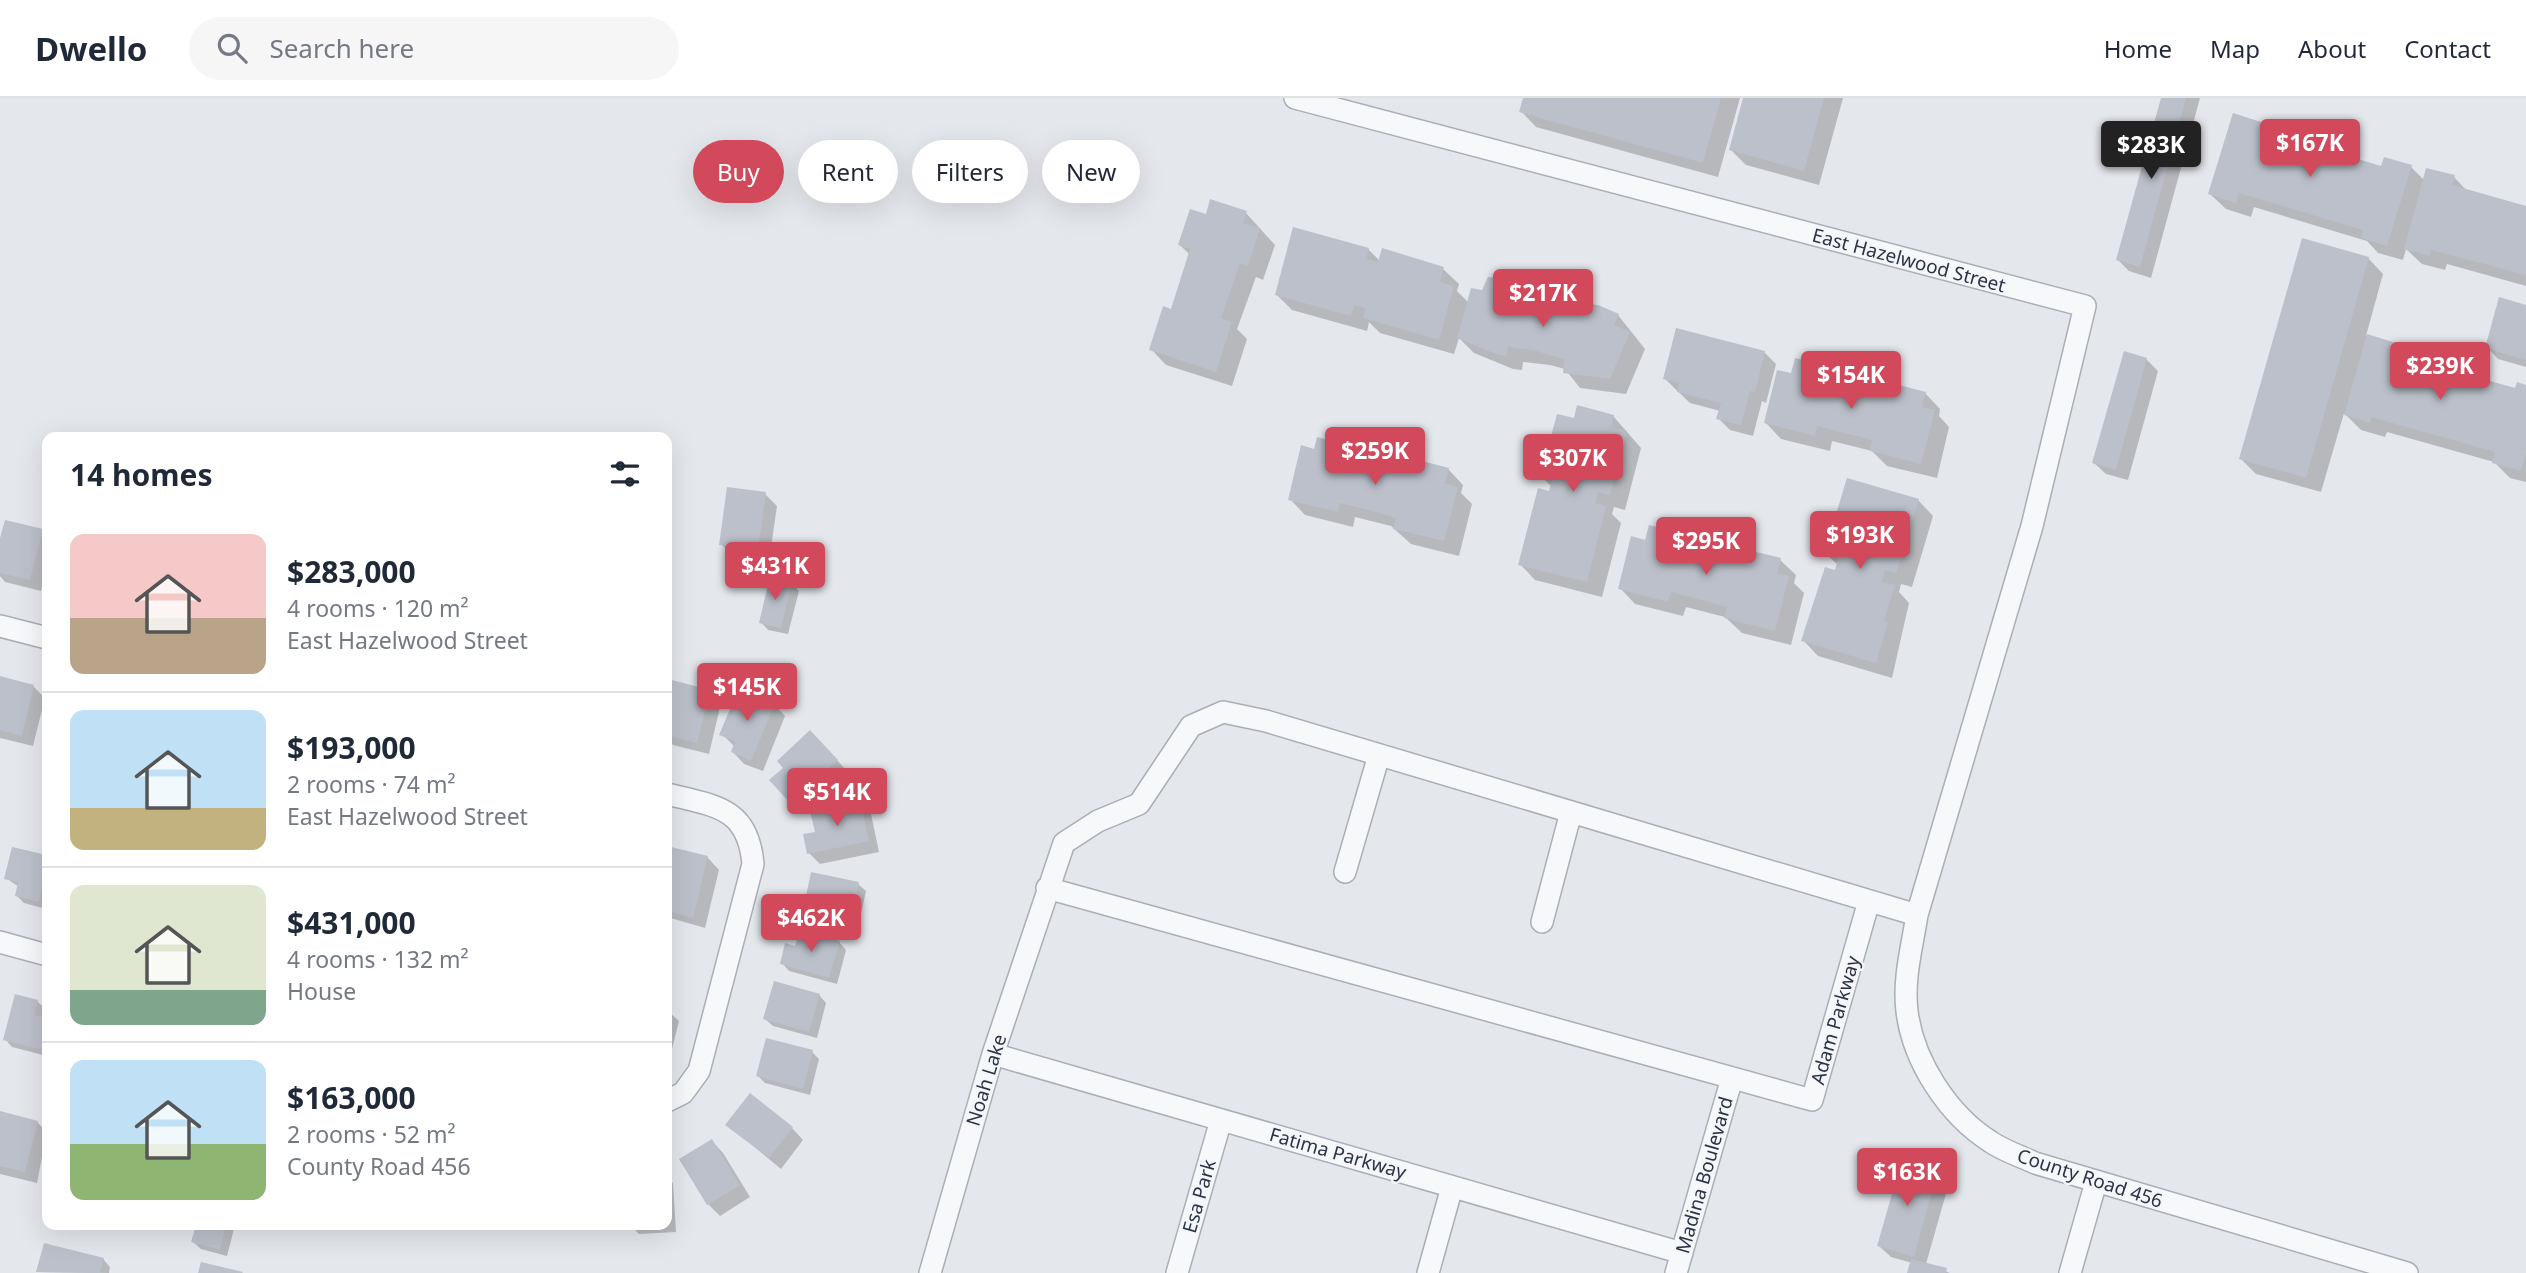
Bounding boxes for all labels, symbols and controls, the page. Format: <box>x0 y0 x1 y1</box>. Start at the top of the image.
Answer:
search box <box>189 17 679 80</box>
text: Dwello <box>35 26 147 71</box>
icon: search <box>213 29 251 67</box>
text: Search here <box>269 30 414 66</box>
text: Home <box>2104 32 2172 65</box>
text: Map <box>2210 32 2260 65</box>
text: About <box>2298 32 2366 65</box>
text: Contact <box>2404 32 2491 65</box>
pin: $167K <box>2261 120 2359 179</box>
pin: $283K <box>2102 122 2200 181</box>
text: $167K <box>2276 126 2344 158</box>
text: $283K <box>2117 128 2185 160</box>
chip: Buy <box>693 140 784 203</box>
chip: Rent <box>798 140 898 203</box>
chip: Filters <box>912 140 1028 203</box>
chip: New <box>1042 140 1140 203</box>
street label: East Hazelwood Street <box>1810 222 2009 298</box>
pin: $217K <box>1494 270 1592 329</box>
text: $217K <box>1509 276 1577 308</box>
pin: $239K <box>2391 342 2489 402</box>
text: $239K <box>2406 349 2474 381</box>
pin: $154K <box>1802 352 1900 411</box>
text: $154K <box>1817 358 1885 390</box>
pin: $259K <box>1326 428 1424 487</box>
text: $259K <box>1341 434 1409 466</box>
pin: $307K <box>1524 434 1622 494</box>
text: $307K <box>1539 441 1607 473</box>
text: 14 homes <box>70 454 213 495</box>
icon: filters <box>606 455 644 493</box>
pin: $193K <box>1811 512 1909 571</box>
pin: $295K <box>1657 518 1755 577</box>
text: $193K <box>1826 518 1894 550</box>
text: $295K <box>1672 524 1740 556</box>
pin: $431K <box>726 542 824 602</box>
text: $431K <box>741 549 809 581</box>
text: $283,000 <box>287 551 416 592</box>
icon: home <box>126 562 210 646</box>
text: 4 rooms · 120 m² <box>287 592 469 624</box>
text: East Hazelwood Street <box>287 624 528 656</box>
pin: $145K <box>698 664 796 723</box>
text: $145K <box>713 670 781 702</box>
text: $193,000 <box>287 727 416 768</box>
icon: home <box>126 738 210 822</box>
text: 2 rooms · 74 m² <box>287 768 456 800</box>
pin: $514K <box>788 768 886 828</box>
text: $514K <box>803 775 871 807</box>
text: East Hazelwood Street <box>287 800 528 832</box>
pin: $462K <box>762 894 860 954</box>
text: $462K <box>777 901 845 933</box>
text: $431,000 <box>287 902 416 943</box>
icon: home <box>126 913 210 997</box>
text: 4 rooms · 132 m² <box>287 943 469 975</box>
street label: Adam Parkway <box>1804 952 1866 1087</box>
text: House <box>287 975 356 1007</box>
street label: Noah Lake <box>960 1031 1012 1129</box>
text: $163,000 <box>287 1077 416 1118</box>
icon: home <box>126 1088 210 1172</box>
street label: Madina Boulevard <box>1669 1094 1739 1256</box>
text: 2 rooms · 52 m² <box>287 1118 456 1150</box>
street label: Fatima Parkway <box>1267 1121 1410 1185</box>
street label: County Road 456 <box>2014 1142 2166 1214</box>
pin: $163K <box>1858 1148 1956 1208</box>
text: County Road 456 <box>287 1150 471 1182</box>
text: $163K <box>1873 1155 1941 1187</box>
street label: Esa Park <box>1176 1156 1222 1236</box>

